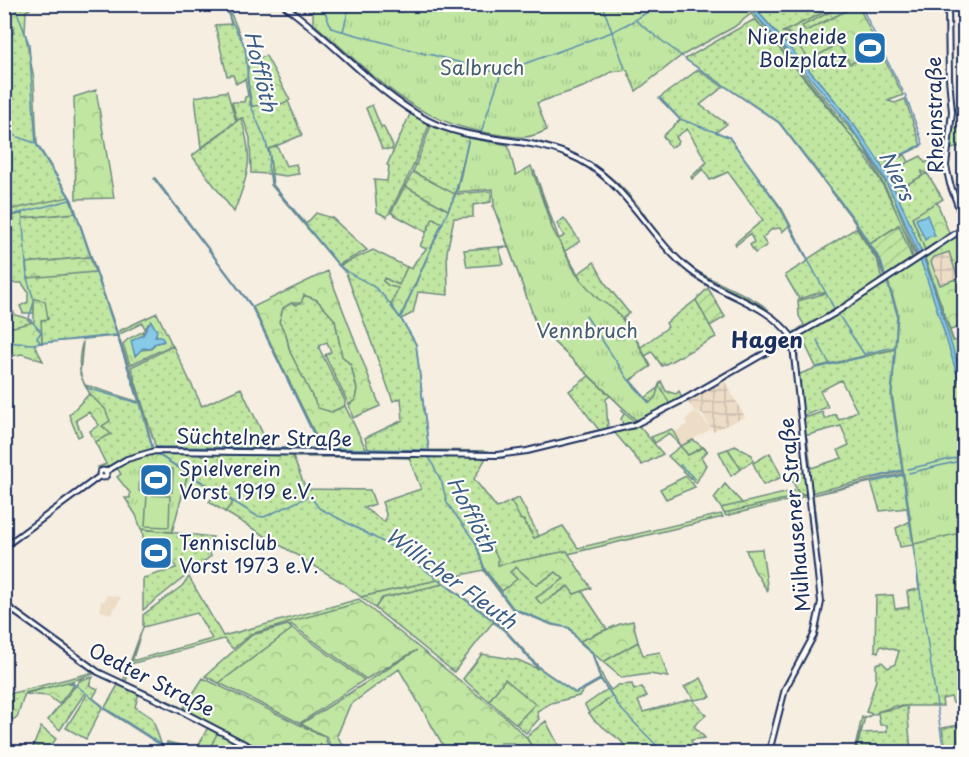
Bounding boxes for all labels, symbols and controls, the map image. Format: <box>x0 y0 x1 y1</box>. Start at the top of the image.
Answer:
place label: Niersheide Bolzplatz <box>747 21 847 74</box>
water label: Hofflöth <box>237 27 287 116</box>
sports icon: Niersheide Bolzplatz <box>852 30 888 66</box>
park label: Salbruch <box>440 52 524 82</box>
street label: Rheinstraße <box>918 56 950 174</box>
water label: Niers <box>872 144 925 208</box>
park label: Vennbruch <box>536 315 638 345</box>
district label: Hagen <box>731 322 803 355</box>
street label: Mülhausener Straße <box>771 417 817 613</box>
street label: Süchtelner Straße <box>176 420 352 454</box>
place label: Spielverein Vorst 1919 e.V. <box>179 453 315 506</box>
sports icon: Spielverein Vorst 1919 e.V. <box>138 462 174 498</box>
water label: Hofflöth <box>440 470 506 559</box>
water label: Willicher Fleuth <box>380 518 525 636</box>
place label: Tennisclub Vorst 1973 e.V. <box>179 527 319 580</box>
sports icon: Tennisclub Vorst 1973 e.V. <box>138 535 174 571</box>
street label: Oedter Straße <box>84 634 220 724</box>

